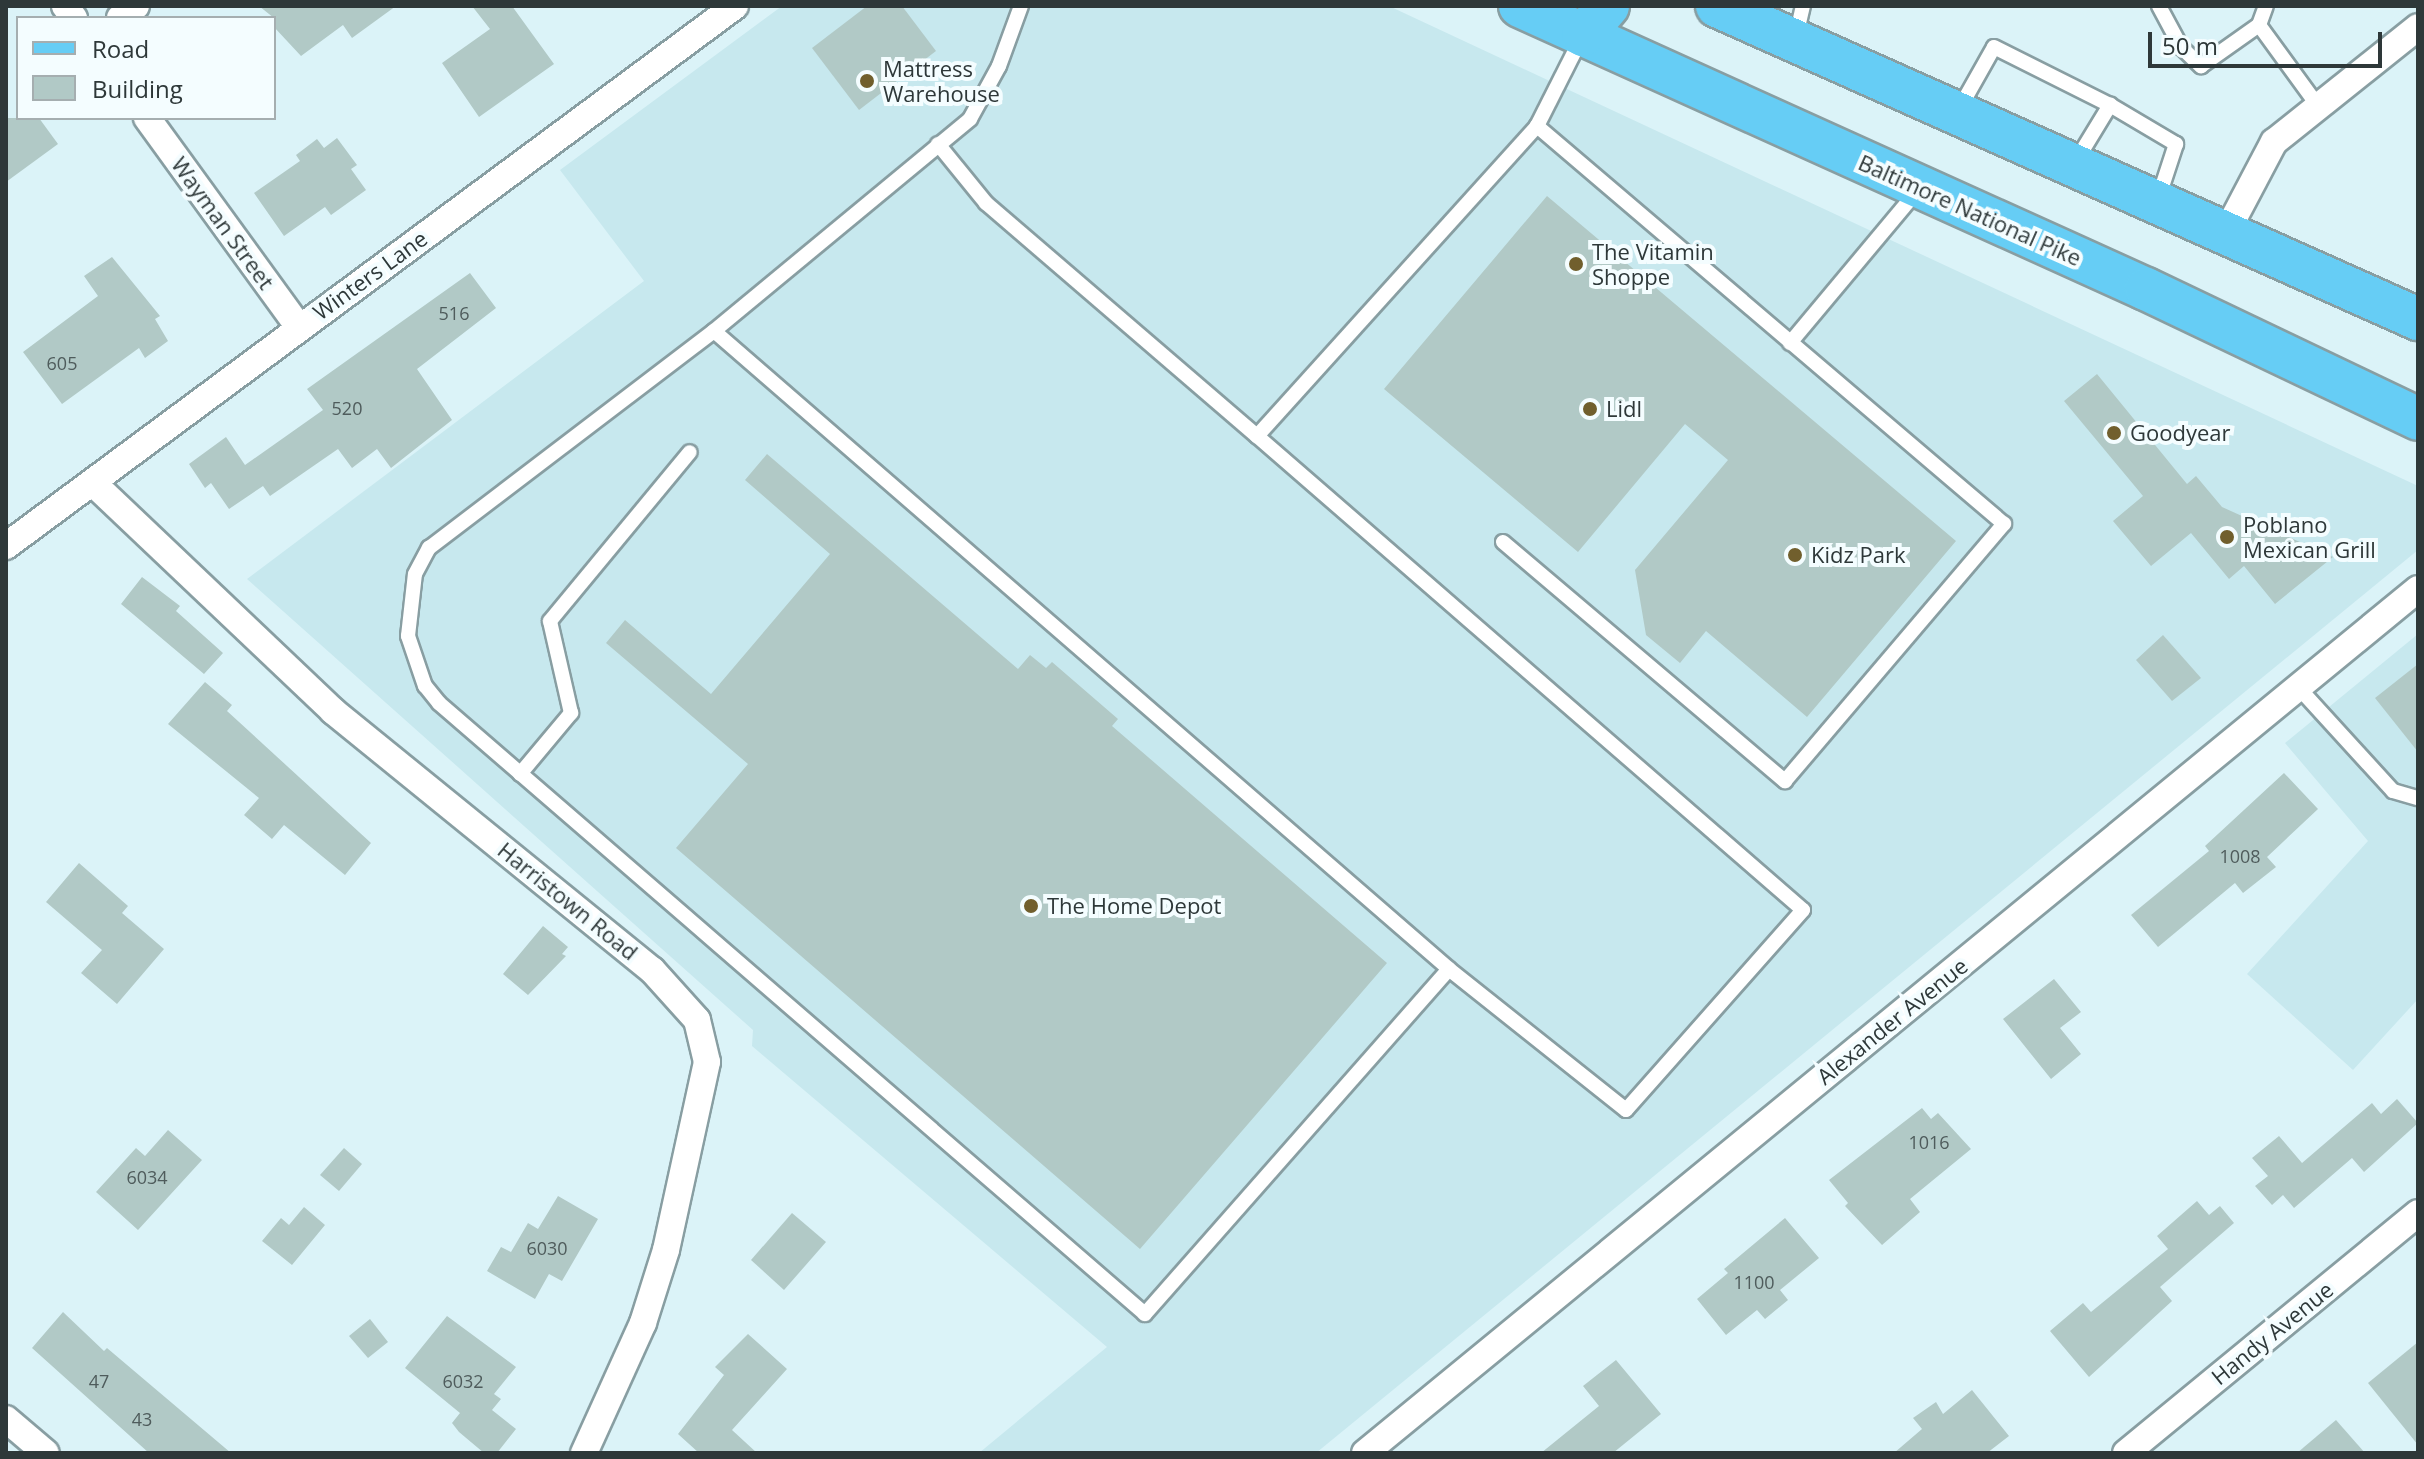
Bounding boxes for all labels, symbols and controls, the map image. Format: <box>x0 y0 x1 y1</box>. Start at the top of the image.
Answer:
legend <box>16 16 276 120</box>
scale bar <box>2152 16 2386 66</box>
text: 50 m <box>2162 29 2218 62</box>
text: Road <box>92 32 149 65</box>
place label: Mattress Warehouse <box>883 55 1000 106</box>
text: Building <box>92 72 183 105</box>
marker: Mattress Warehouse <box>858 72 876 90</box>
street label: Baltimore National Pike <box>1854 149 2086 271</box>
street label: Wayman Street <box>166 152 280 294</box>
street label: Winters Lane <box>308 225 432 325</box>
place label: The Vitamin Shoppe <box>1592 238 1714 290</box>
marker: The Vitamin Shoppe <box>1567 255 1585 273</box>
house number: 516 <box>439 302 469 324</box>
house number: 605 <box>47 352 77 374</box>
place label: Lidl <box>1606 396 1642 422</box>
house number: 520 <box>332 397 362 419</box>
marker: Lidl <box>1581 400 1599 418</box>
place label: Goodyear <box>2130 420 2231 446</box>
marker: Goodyear <box>2105 424 2123 442</box>
place label: Poblano Mexican Grill <box>2243 511 2376 562</box>
marker: Poblano Mexican Grill <box>2218 528 2236 546</box>
place label: Kidz Park <box>1811 542 1906 568</box>
marker: Kidz Park <box>1786 546 1804 564</box>
street label: Harristown Road <box>493 837 643 965</box>
house number: 1008 <box>2219 845 2261 867</box>
place label: The Home Depot <box>1047 893 1221 919</box>
marker: The Home Depot <box>1022 897 1040 915</box>
street label: Alexander Avenue <box>1811 952 1973 1090</box>
house number: 1016 <box>1908 1131 1950 1153</box>
house number: 6034 <box>126 1166 168 1188</box>
house number: 6030 <box>526 1237 568 1259</box>
house number: 1100 <box>1733 1271 1775 1293</box>
street label: Handy Avenue <box>2206 1276 2338 1390</box>
house number: 47 <box>89 1370 109 1392</box>
house number: 6032 <box>442 1370 484 1392</box>
house number: 43 <box>132 1408 152 1430</box>

